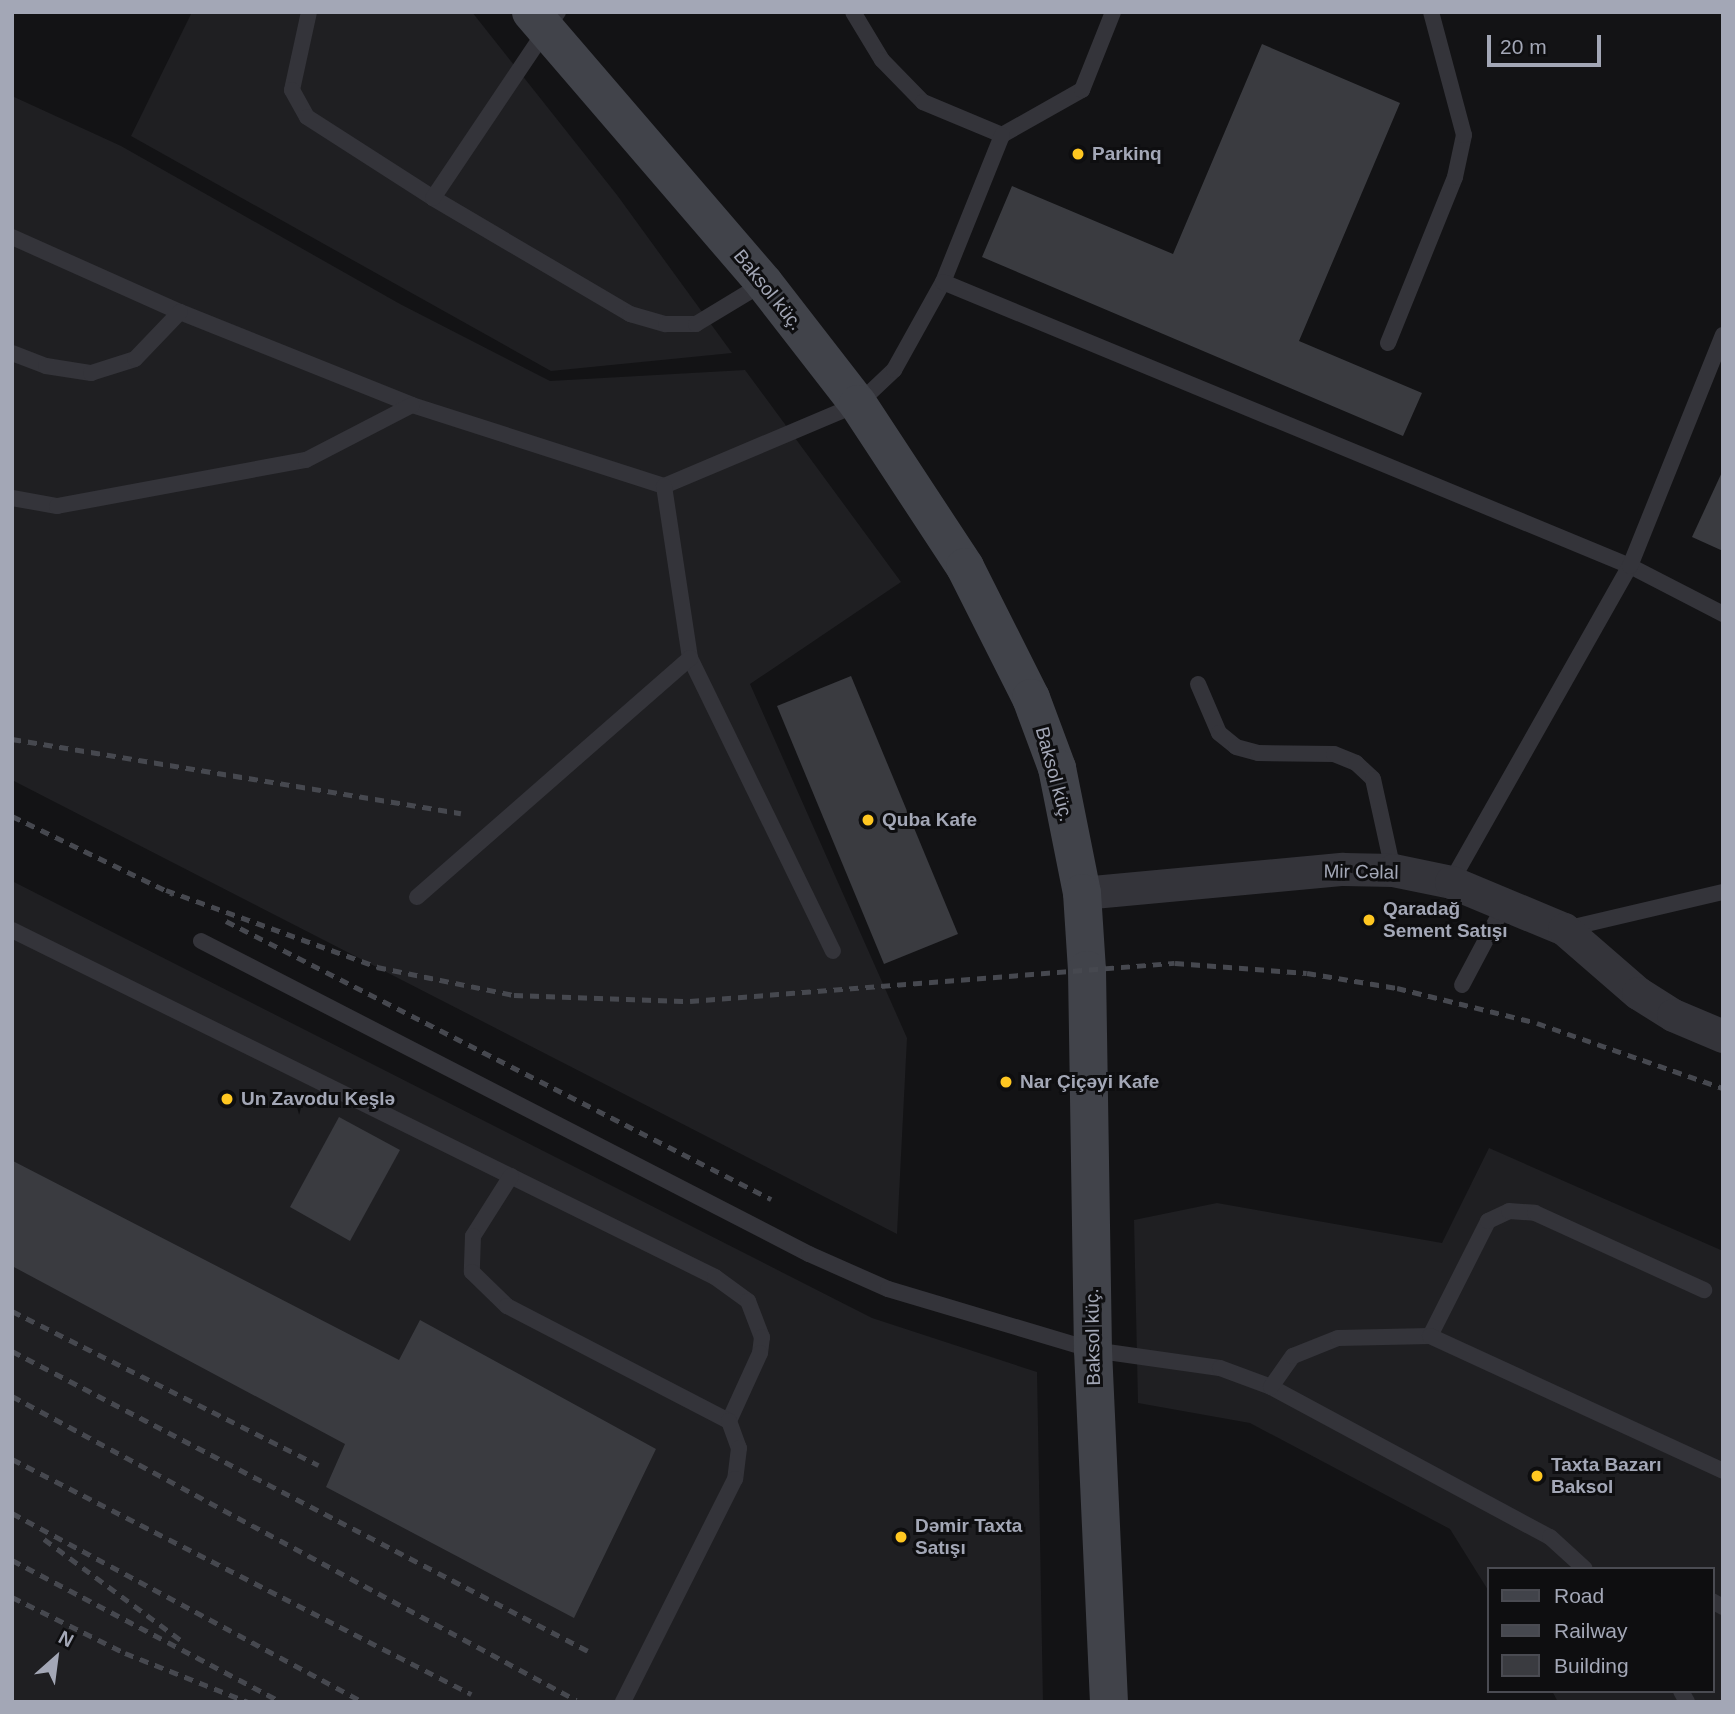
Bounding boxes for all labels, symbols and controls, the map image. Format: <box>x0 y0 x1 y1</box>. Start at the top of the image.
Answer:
scale bar <box>1490 21 1604 65</box>
text: 20 m <box>1500 35 1547 58</box>
place label: Parkinq <box>1092 143 1162 165</box>
marker: Parkinq <box>1070 146 1086 162</box>
street label: Baksol küç. <box>729 245 807 335</box>
street label: Baksol küç. <box>1030 724 1078 824</box>
place label: Quba Kafe <box>882 809 977 831</box>
marker: Quba Kafe <box>860 812 876 828</box>
street label: Mir Cəlal <box>1323 860 1399 884</box>
place label: Qaradağ Sement Satışı <box>1383 898 1508 942</box>
marker: Qaradağ Sement Satışı <box>1361 912 1377 928</box>
place label: Nar Çiçəyi Kafe <box>1020 1071 1159 1093</box>
marker: Nar Çiçəyi Kafe <box>998 1074 1014 1090</box>
place label: Un Zavodu Keşlə <box>241 1088 395 1110</box>
marker: Un Zavodu Keşlə <box>219 1091 235 1107</box>
street label: Baksol küç. <box>1081 1288 1105 1386</box>
place label: Taxta Bazarı Baksol <box>1551 1454 1662 1498</box>
marker: Taxta Bazarı Baksol <box>1529 1468 1545 1484</box>
place label: Dəmir Taxta Satışı <box>915 1515 1022 1559</box>
marker: Dəmir Taxta Satışı <box>893 1529 909 1545</box>
legend <box>1486 1567 1714 1693</box>
text: Road <box>1554 1584 1604 1607</box>
text: Railway <box>1554 1619 1628 1642</box>
north arrow <box>21 1623 91 1693</box>
text: N <box>55 1627 77 1652</box>
text: Building <box>1554 1654 1629 1677</box>

